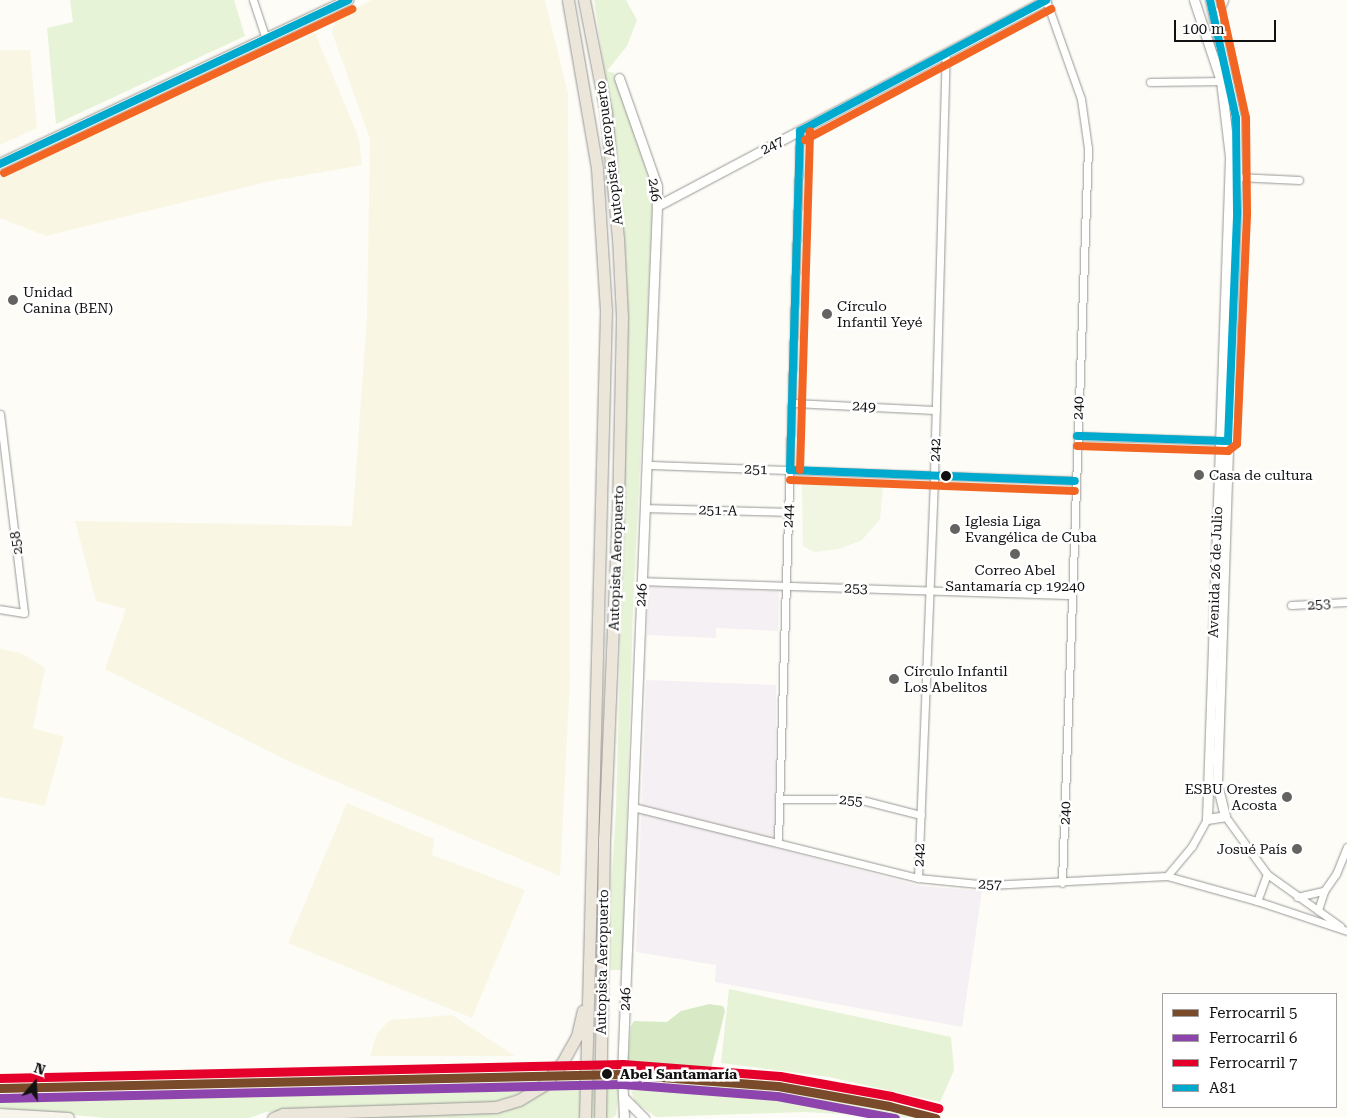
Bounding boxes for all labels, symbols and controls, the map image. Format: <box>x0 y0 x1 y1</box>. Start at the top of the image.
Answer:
scale bar <box>1177 10 1280 42</box>
text: 100 m <box>1182 20 1225 38</box>
street label: Autopista Aeropuerto <box>592 80 626 226</box>
street label: 247 <box>758 132 786 158</box>
street label: 246 <box>645 177 665 203</box>
place label: Unidad Canina (BEN) <box>23 284 113 316</box>
marker: Unidad Canina (BEN) <box>7 294 19 306</box>
place label: Círculo Infantil Yeyé <box>837 298 922 331</box>
marker: Círculo Infantil Yeyé <box>821 308 833 320</box>
street label: 240 <box>1069 396 1087 420</box>
street label: 249 <box>852 397 876 415</box>
street label: 242 <box>926 438 944 462</box>
street label: 251 <box>744 460 768 478</box>
place label: Casa de cultura <box>1209 467 1313 483</box>
marker: Casa de cultura <box>1193 469 1205 481</box>
unlabelled marker <box>941 471 951 481</box>
street label: Autopista Aeropuerto <box>605 485 627 631</box>
street label: 251-A <box>698 501 738 519</box>
street label: 244 <box>779 504 797 528</box>
street label: Avenida 26 de Julio <box>1204 506 1226 638</box>
place label: Iglesia Liga Evangélica de Cuba <box>965 513 1097 546</box>
marker: Iglesia Liga Evangélica de Cuba <box>949 523 961 535</box>
street label: 258 <box>6 530 26 556</box>
marker: Correo Abel Santamaría cp 19240 <box>1009 548 1021 560</box>
place label: Correo Abel Santamaría cp 19240 <box>945 562 1085 594</box>
street label: 253 <box>844 579 868 597</box>
street label: 246 <box>632 583 650 607</box>
street label: 253 <box>1307 595 1331 613</box>
place label: Círculo Infantil Los Abelitos <box>904 663 1007 696</box>
marker: Círculo Infantil Los Abelitos <box>888 673 900 685</box>
place label: ESBU Orestes Acosta <box>1185 781 1277 814</box>
street label: 255 <box>839 791 863 809</box>
marker: ESBU Orestes Acosta <box>1281 791 1293 803</box>
street label: 240 <box>1056 801 1074 825</box>
place label: Josué País <box>1217 841 1287 857</box>
street label: 242 <box>910 843 928 867</box>
marker: Josué País <box>1291 843 1303 855</box>
street label: 257 <box>978 875 1002 893</box>
street label: Autopista Aeropuerto <box>592 889 612 1035</box>
street label: 246 <box>616 987 634 1011</box>
legend <box>1162 993 1337 1108</box>
text: Ferrocarril 5 <box>1209 1004 1297 1022</box>
text: Ferrocarril 6 <box>1209 1029 1297 1047</box>
text: Ferrocarril 7 <box>1209 1054 1297 1072</box>
north arrow <box>10 1058 60 1108</box>
text: N <box>32 1059 48 1078</box>
marker: Abel Santamaría <box>598 1065 616 1083</box>
place label: Abel Santamaría <box>620 1066 737 1082</box>
text: A81 <box>1209 1079 1236 1097</box>

